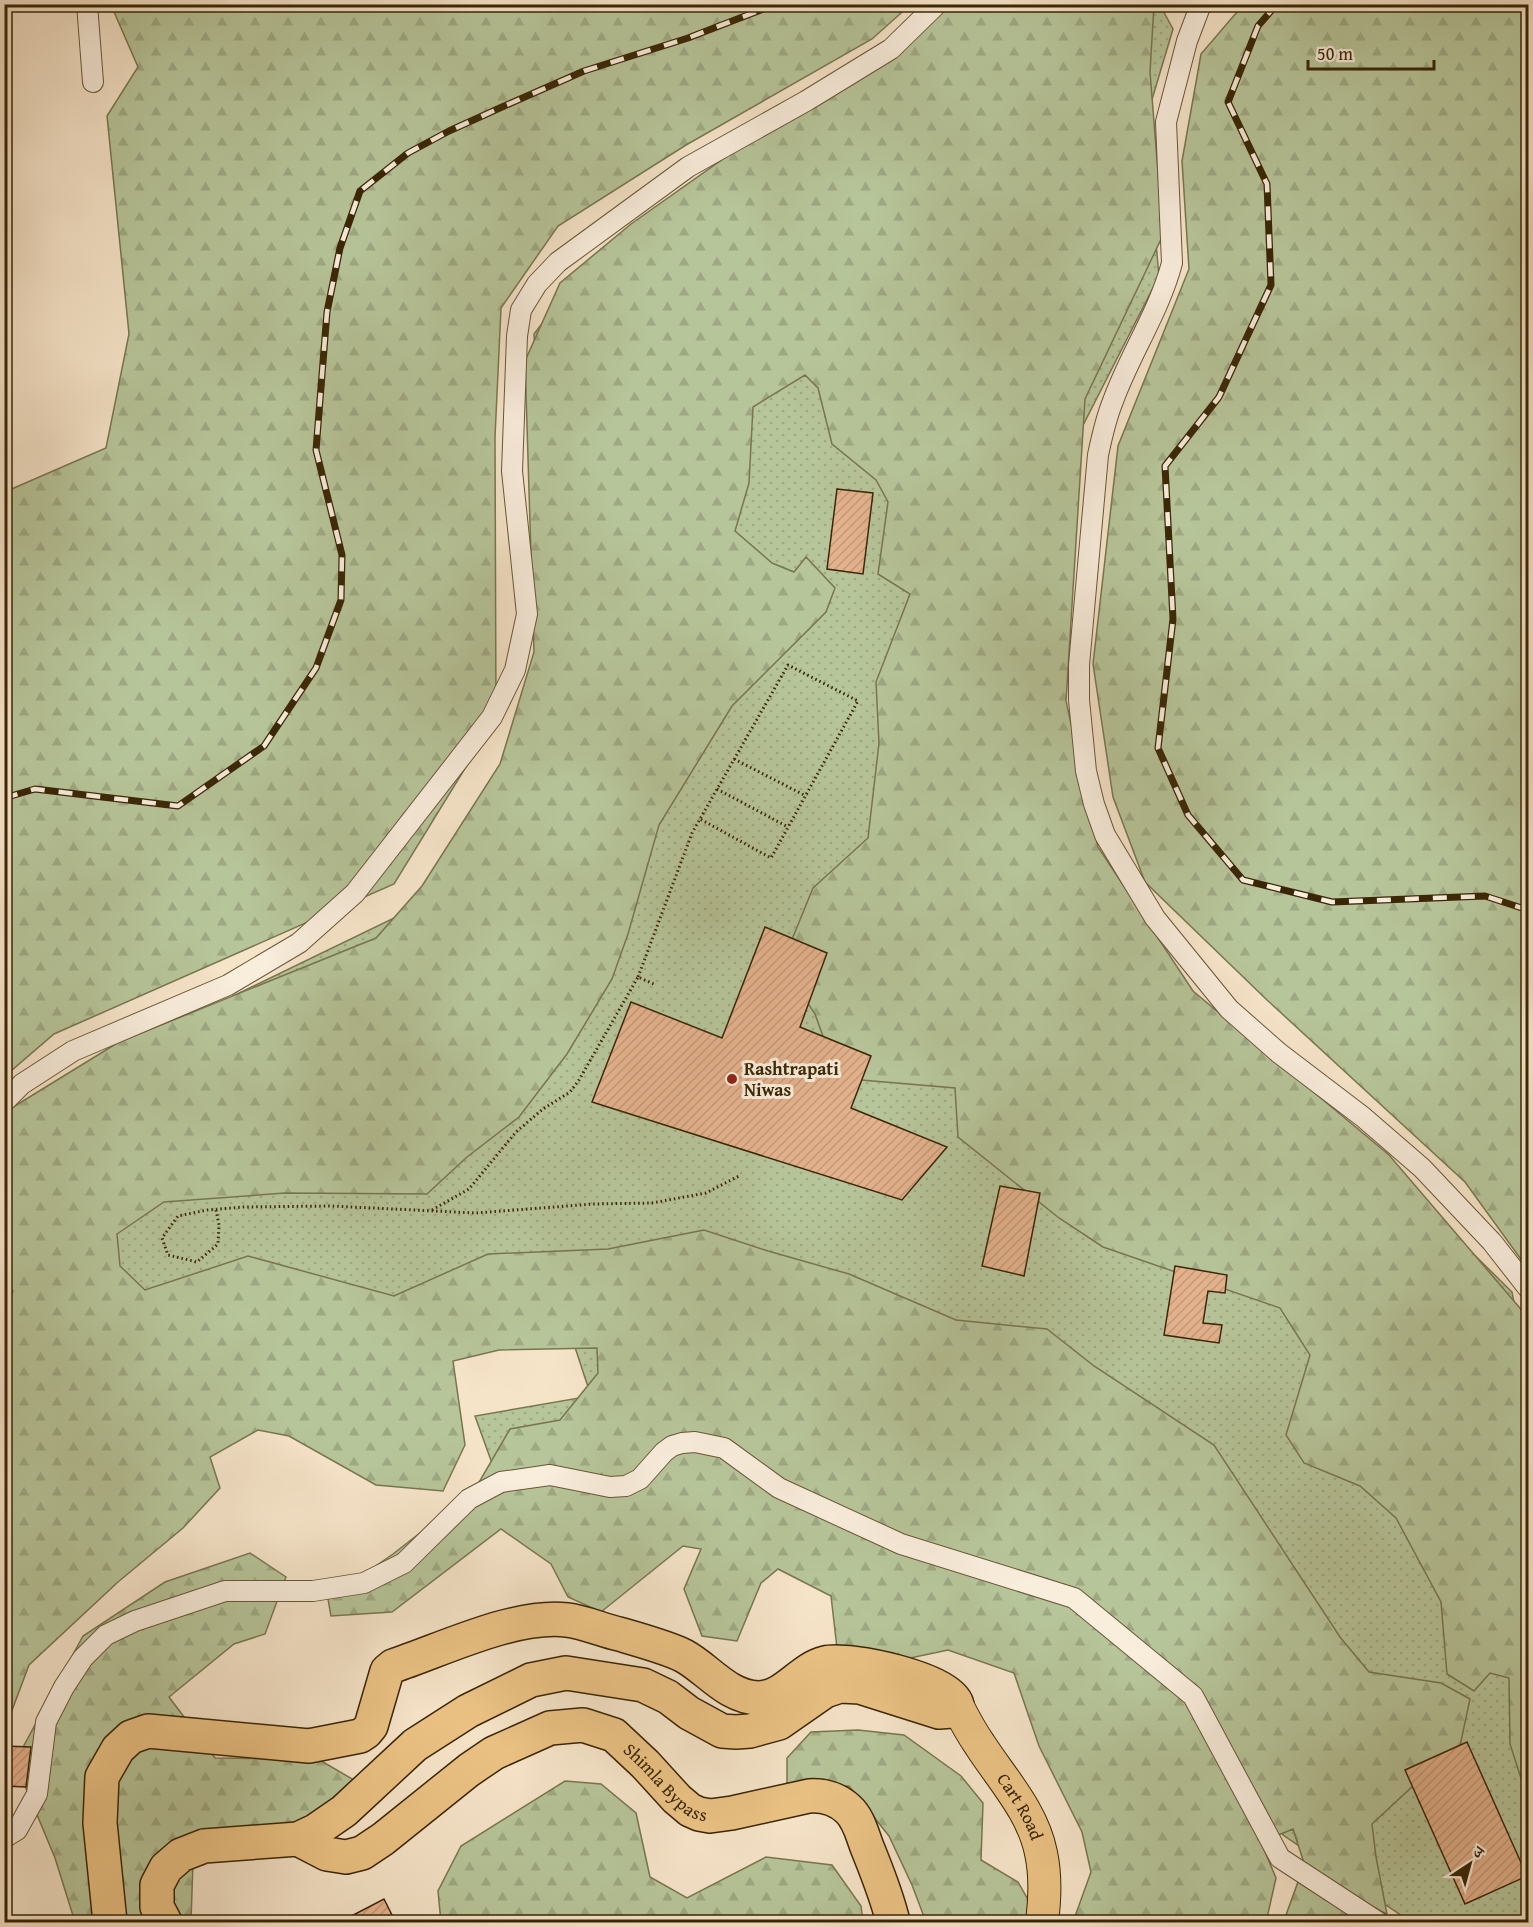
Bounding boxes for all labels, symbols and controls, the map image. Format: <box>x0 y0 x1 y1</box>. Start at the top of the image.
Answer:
scale bar <box>1308 33 1434 71</box>
text: 50 m <box>1317 40 1353 67</box>
place label: Rashtrapati Niwas <box>744 1055 839 1103</box>
marker: Rashtrapati Niwas <box>725 1072 739 1086</box>
street label: Shimla Bypass <box>617 1736 709 1828</box>
street label: Cart Road <box>991 1767 1051 1844</box>
north arrow <box>1440 1834 1500 1894</box>
text: उ <box>1468 1839 1491 1865</box>

